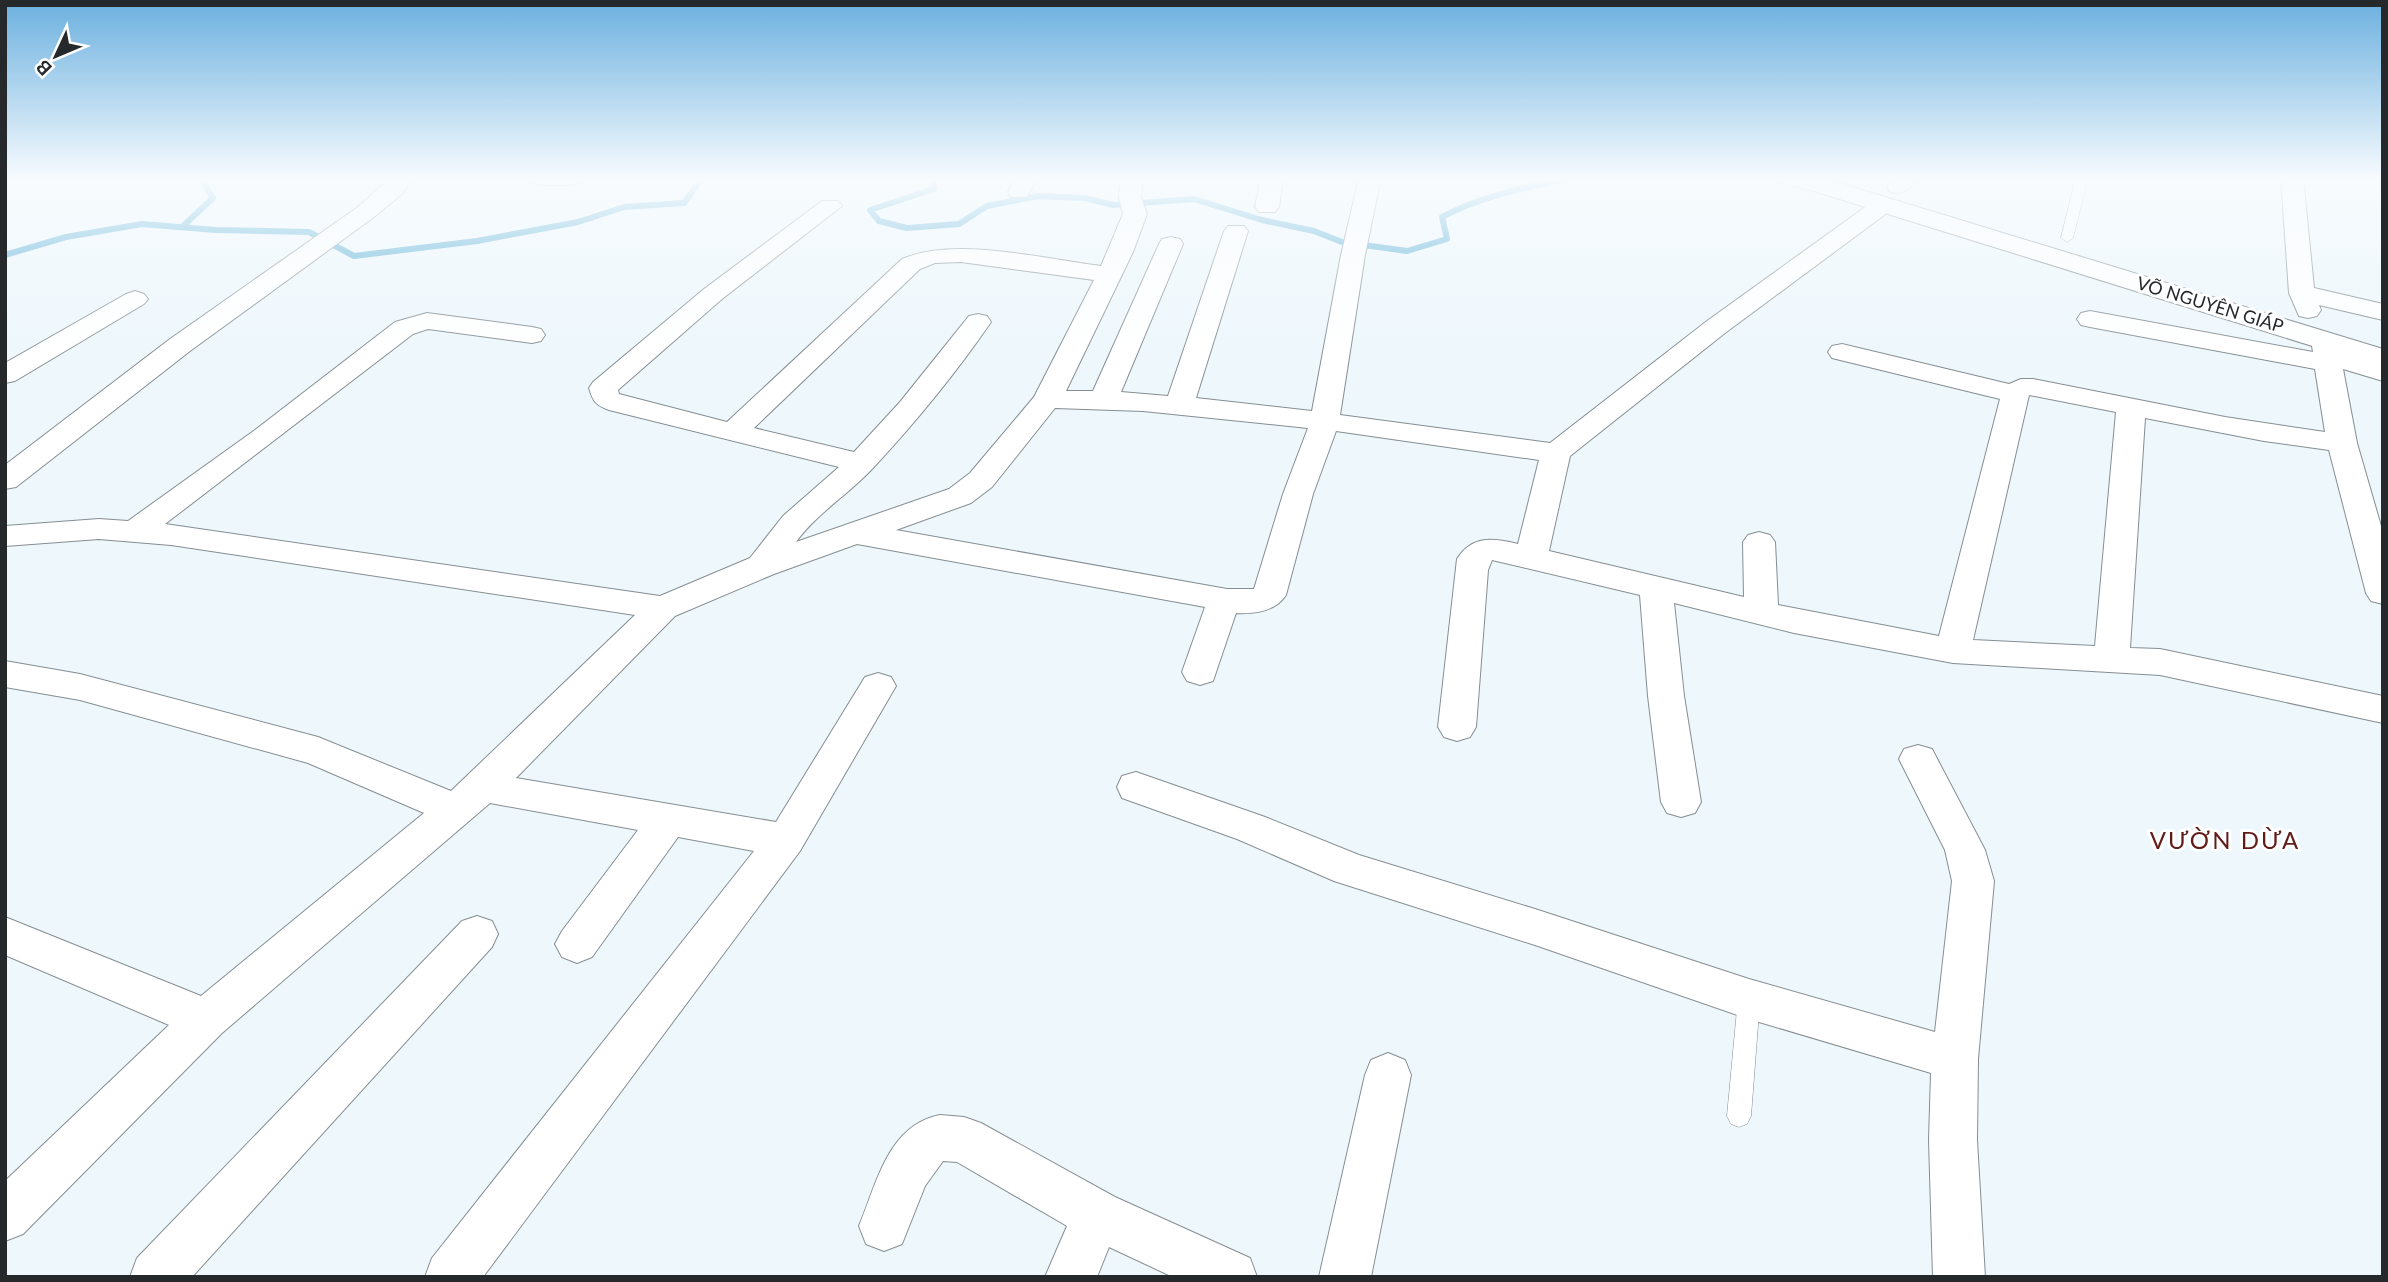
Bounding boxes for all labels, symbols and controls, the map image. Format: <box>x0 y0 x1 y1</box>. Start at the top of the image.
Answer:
north arrow <box>21 21 91 91</box>
text: B <box>31 56 56 81</box>
street label: VÕ NGUYÊN GIÁP <box>2134 271 2286 337</box>
district label: VƯỜN DỪA <box>2150 825 2300 854</box>

